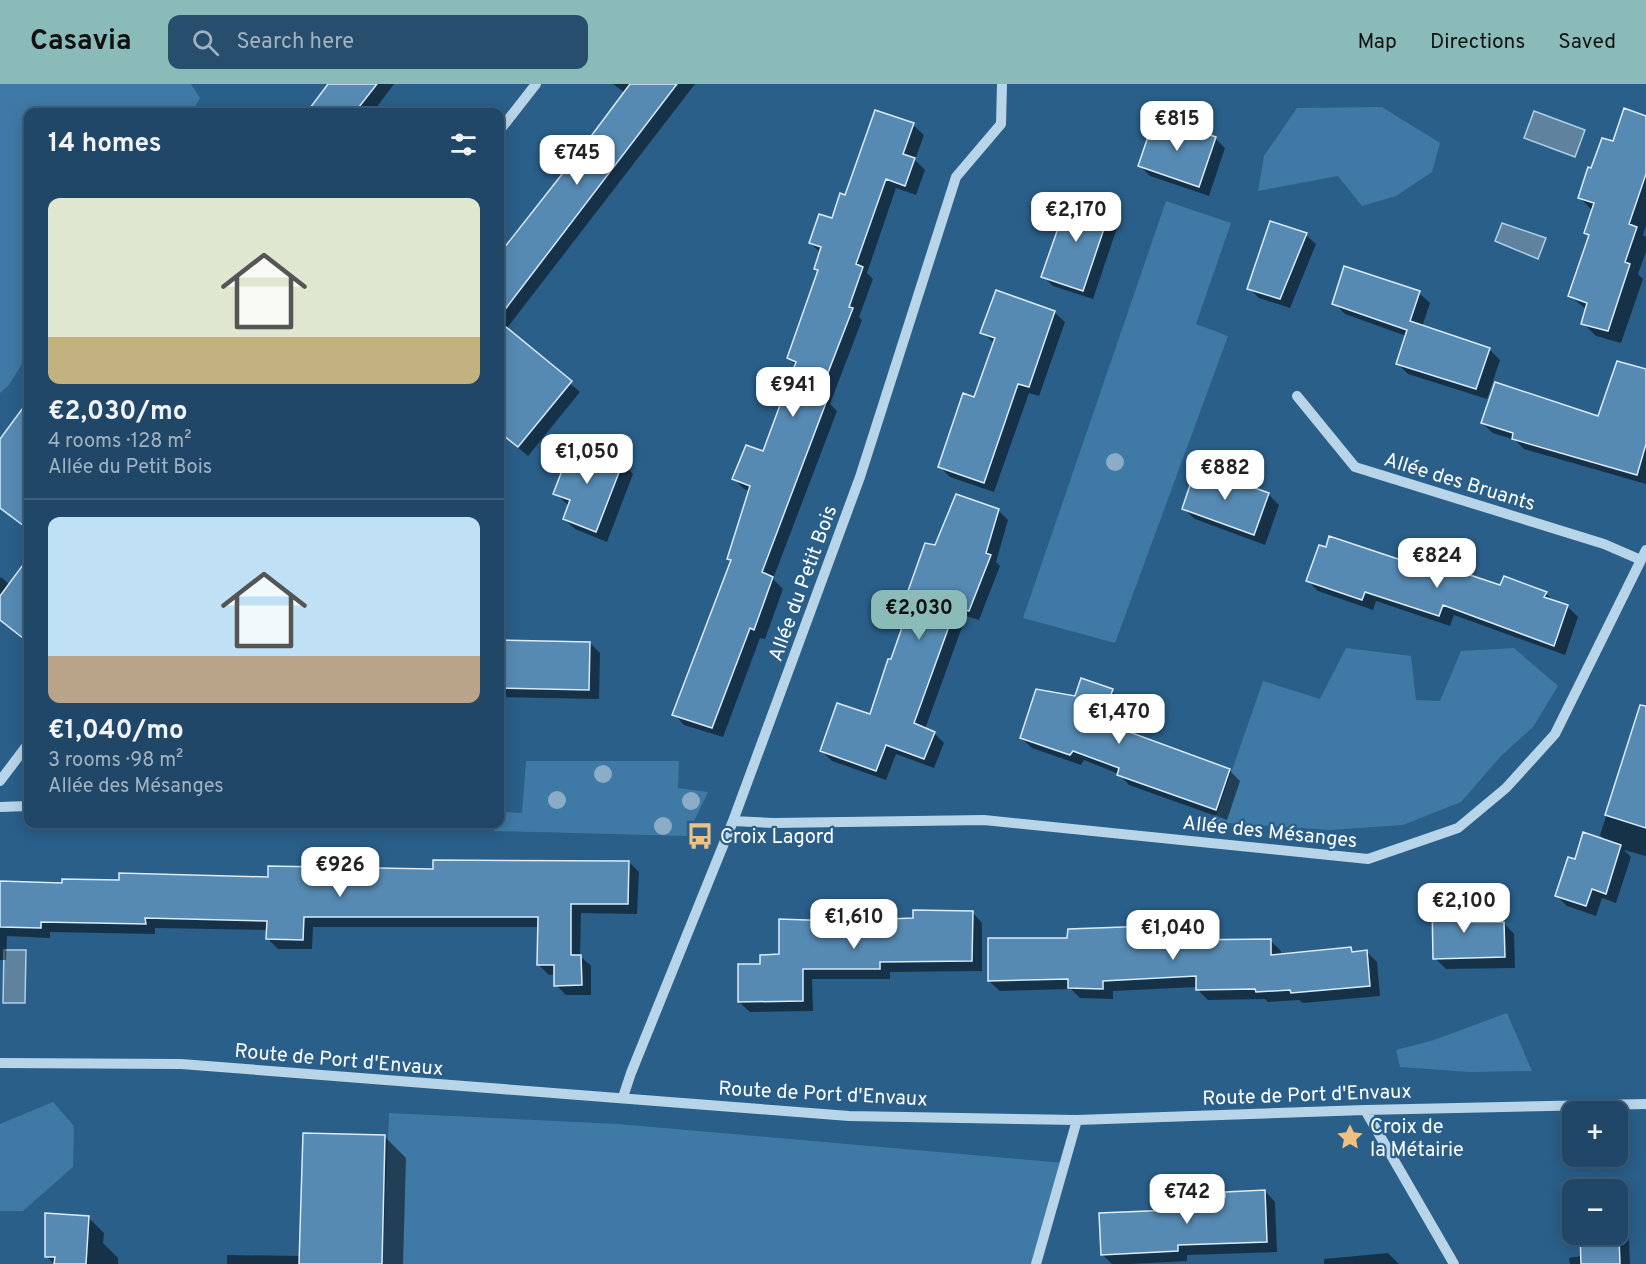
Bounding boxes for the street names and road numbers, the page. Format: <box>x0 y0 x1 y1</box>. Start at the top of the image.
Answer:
street label: Allée des Bruants <box>1381 448 1538 518</box>
street label: Allée du Petit Bois <box>764 502 844 665</box>
street label: Allée des Mésanges <box>1181 811 1359 855</box>
street label: Route de Port d'Envaux <box>233 1039 444 1083</box>
street label: Route de Port d'Envaux <box>718 1077 928 1113</box>
street label: Route de Port d'Envaux <box>1202 1079 1412 1113</box>

